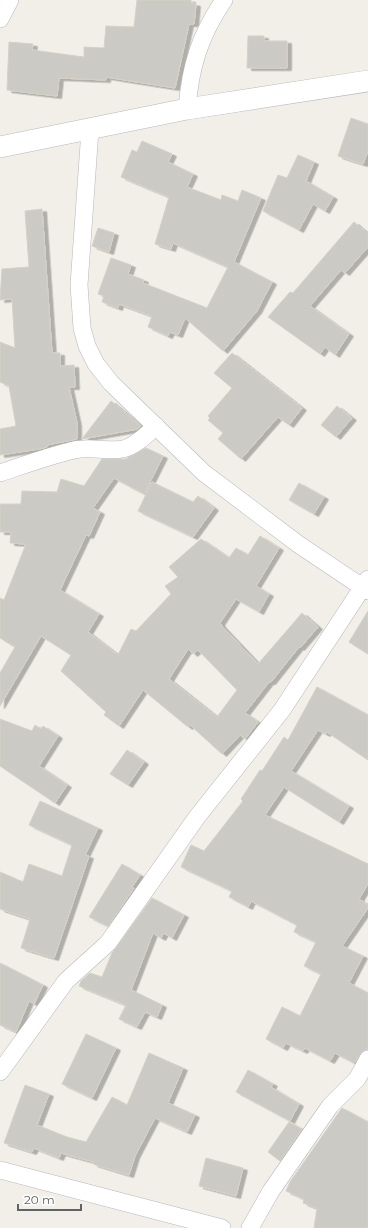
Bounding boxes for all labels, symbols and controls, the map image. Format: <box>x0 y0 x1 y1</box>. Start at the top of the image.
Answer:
scale bar <box>18 1186 81 1212</box>
text: 20 m <box>24 1192 55 1207</box>

